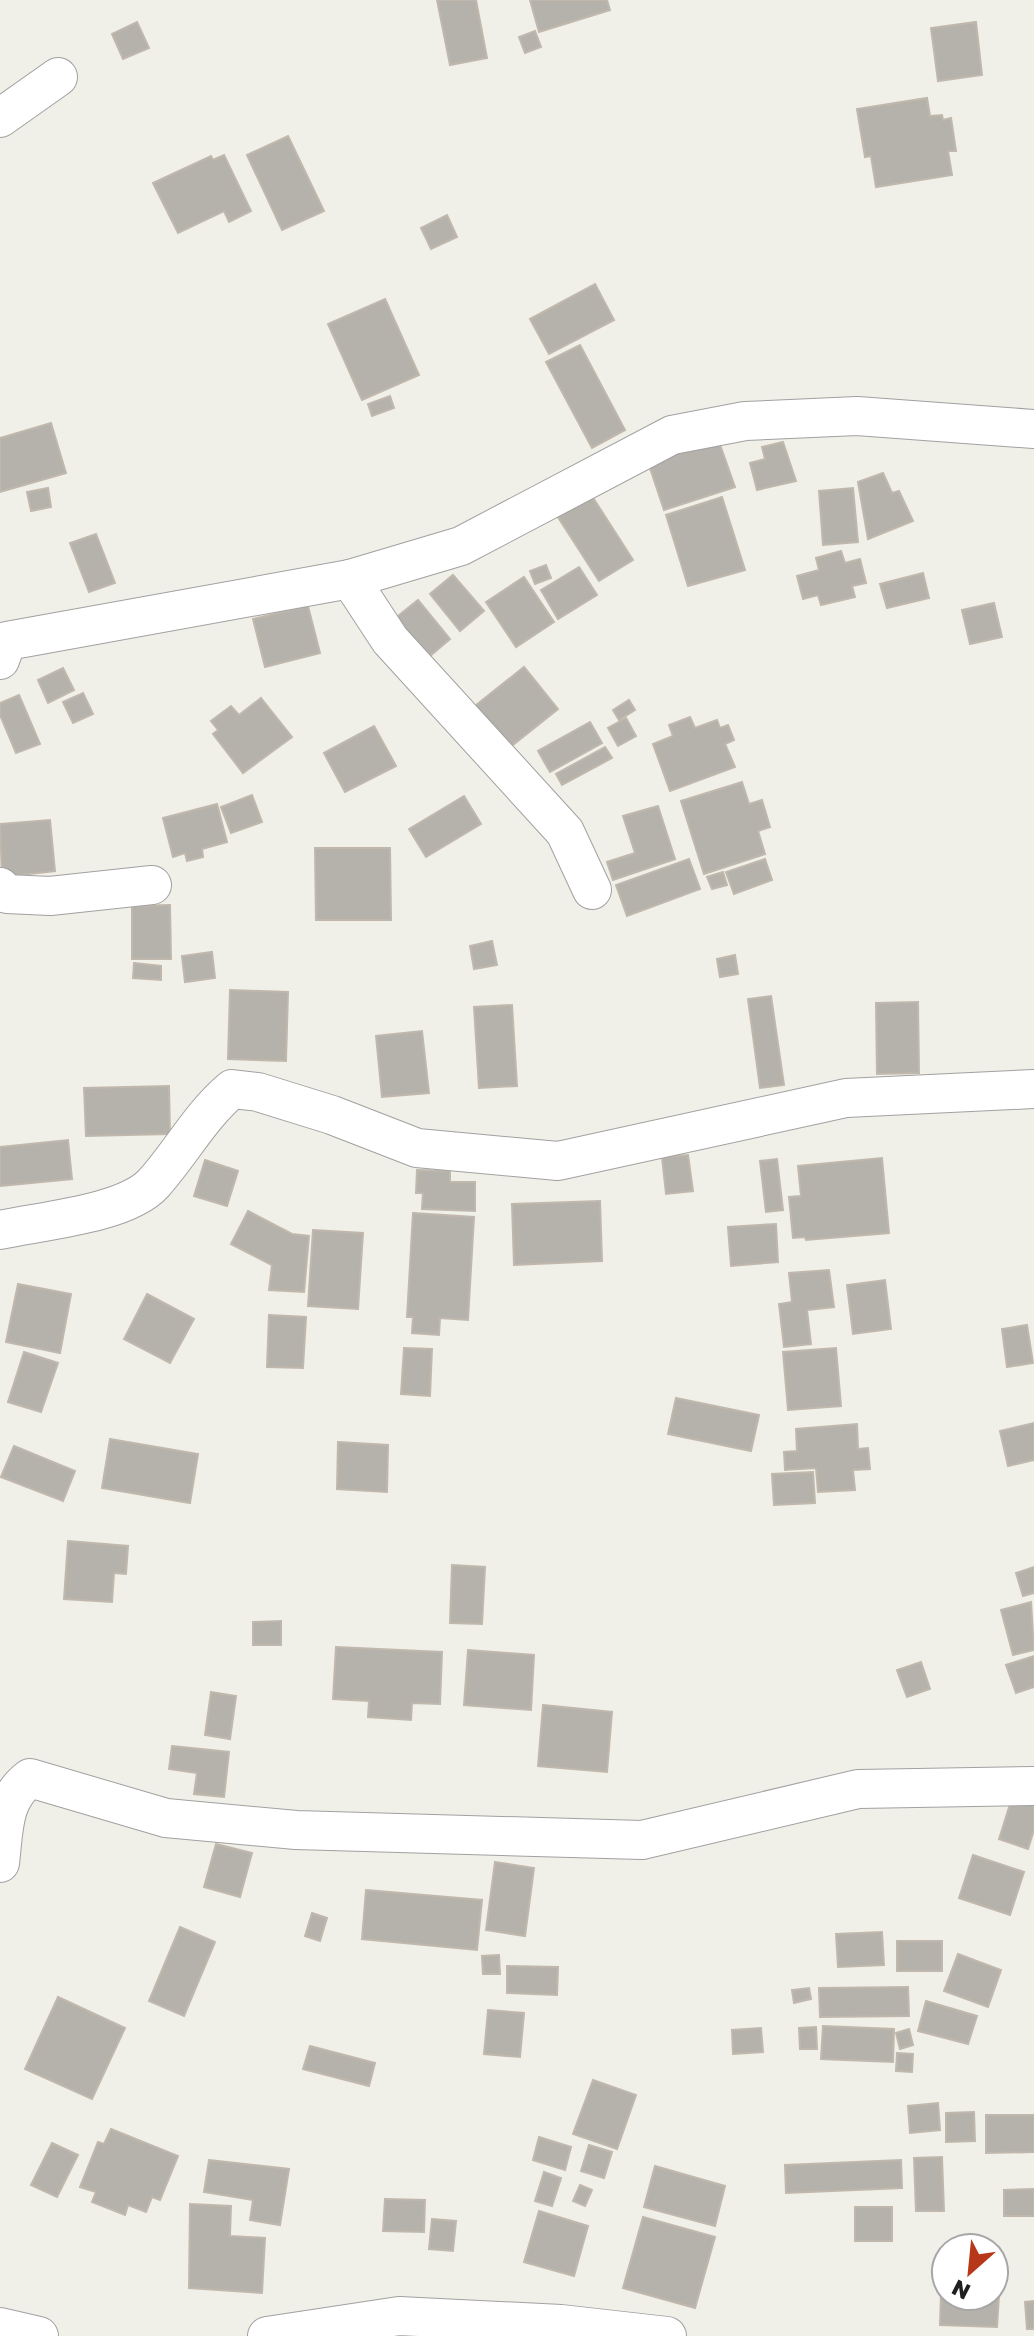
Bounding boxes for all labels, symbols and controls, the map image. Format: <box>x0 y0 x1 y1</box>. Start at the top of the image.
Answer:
north arrow <box>930 2232 1010 2312</box>
text: N <box>947 2274 974 2306</box>

